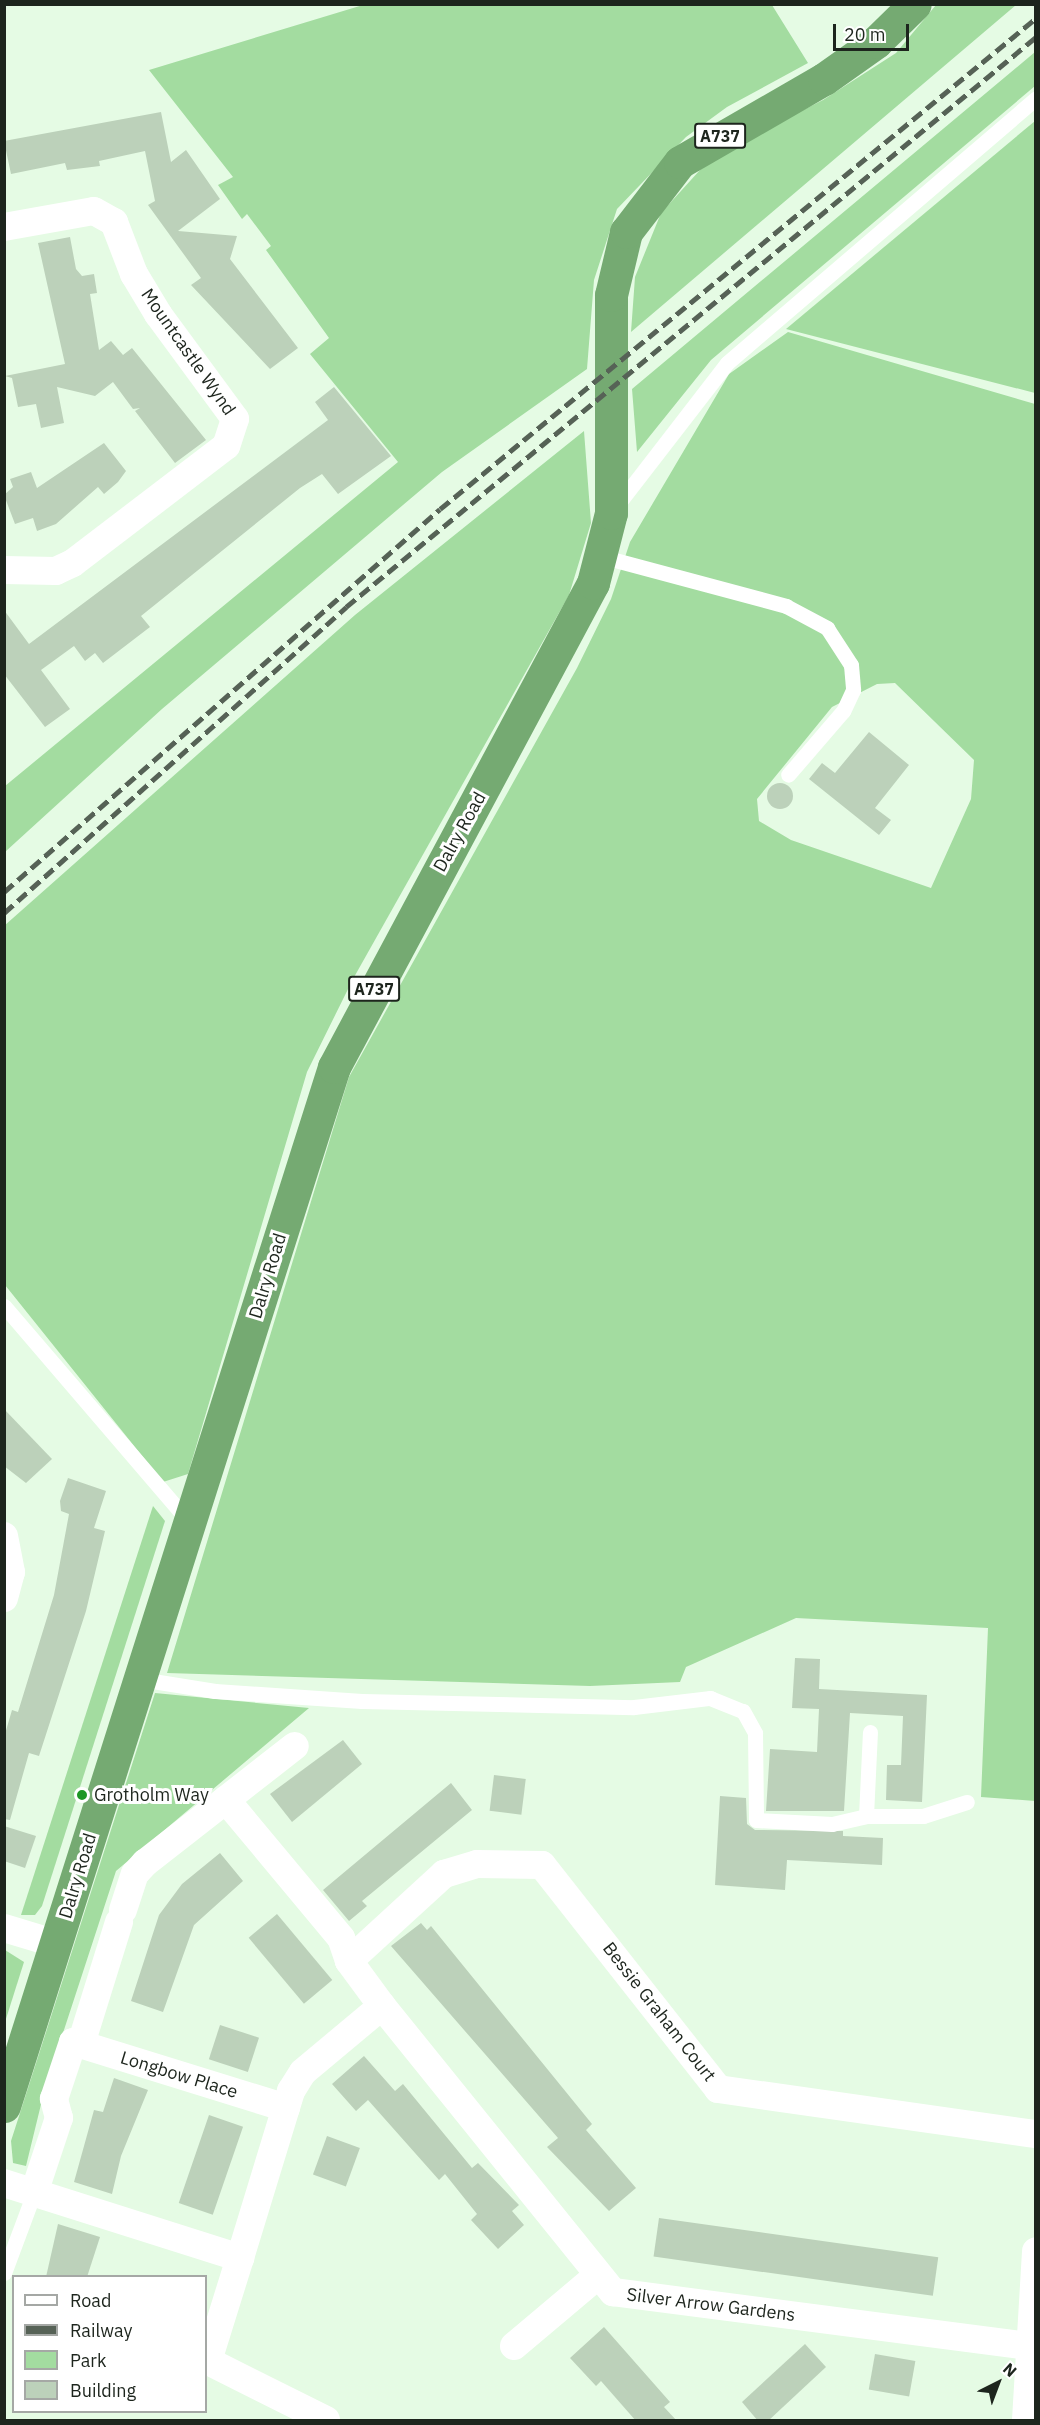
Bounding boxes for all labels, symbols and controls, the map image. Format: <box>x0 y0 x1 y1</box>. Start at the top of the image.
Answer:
scale bar <box>836 12 912 50</box>
text: 20 m <box>844 23 886 46</box>
road number: A737 <box>693 123 747 149</box>
street label: Mountcastle Wynd <box>136 284 240 420</box>
street label: Dalry Road <box>429 788 491 876</box>
road number: A737 <box>347 976 401 1002</box>
street label: Dalry Road <box>245 1231 291 1321</box>
place label: Grotholm Way <box>94 1784 209 1806</box>
marker: Grotholm Way <box>75 1788 89 1802</box>
street label: Dalry Road <box>55 1831 101 1921</box>
street label: Bessie Graham Court <box>598 1938 720 2086</box>
street label: Longbow Place <box>118 2047 240 2103</box>
legend <box>12 2275 207 2413</box>
street label: Silver Arrow Gardens <box>625 2284 797 2326</box>
text: Road <box>70 2289 111 2312</box>
text: Railway <box>70 2319 132 2342</box>
text: Park <box>70 2349 106 2372</box>
north arrow <box>968 2353 1028 2413</box>
text: N <box>999 2358 1021 2381</box>
text: Building <box>70 2379 136 2402</box>

